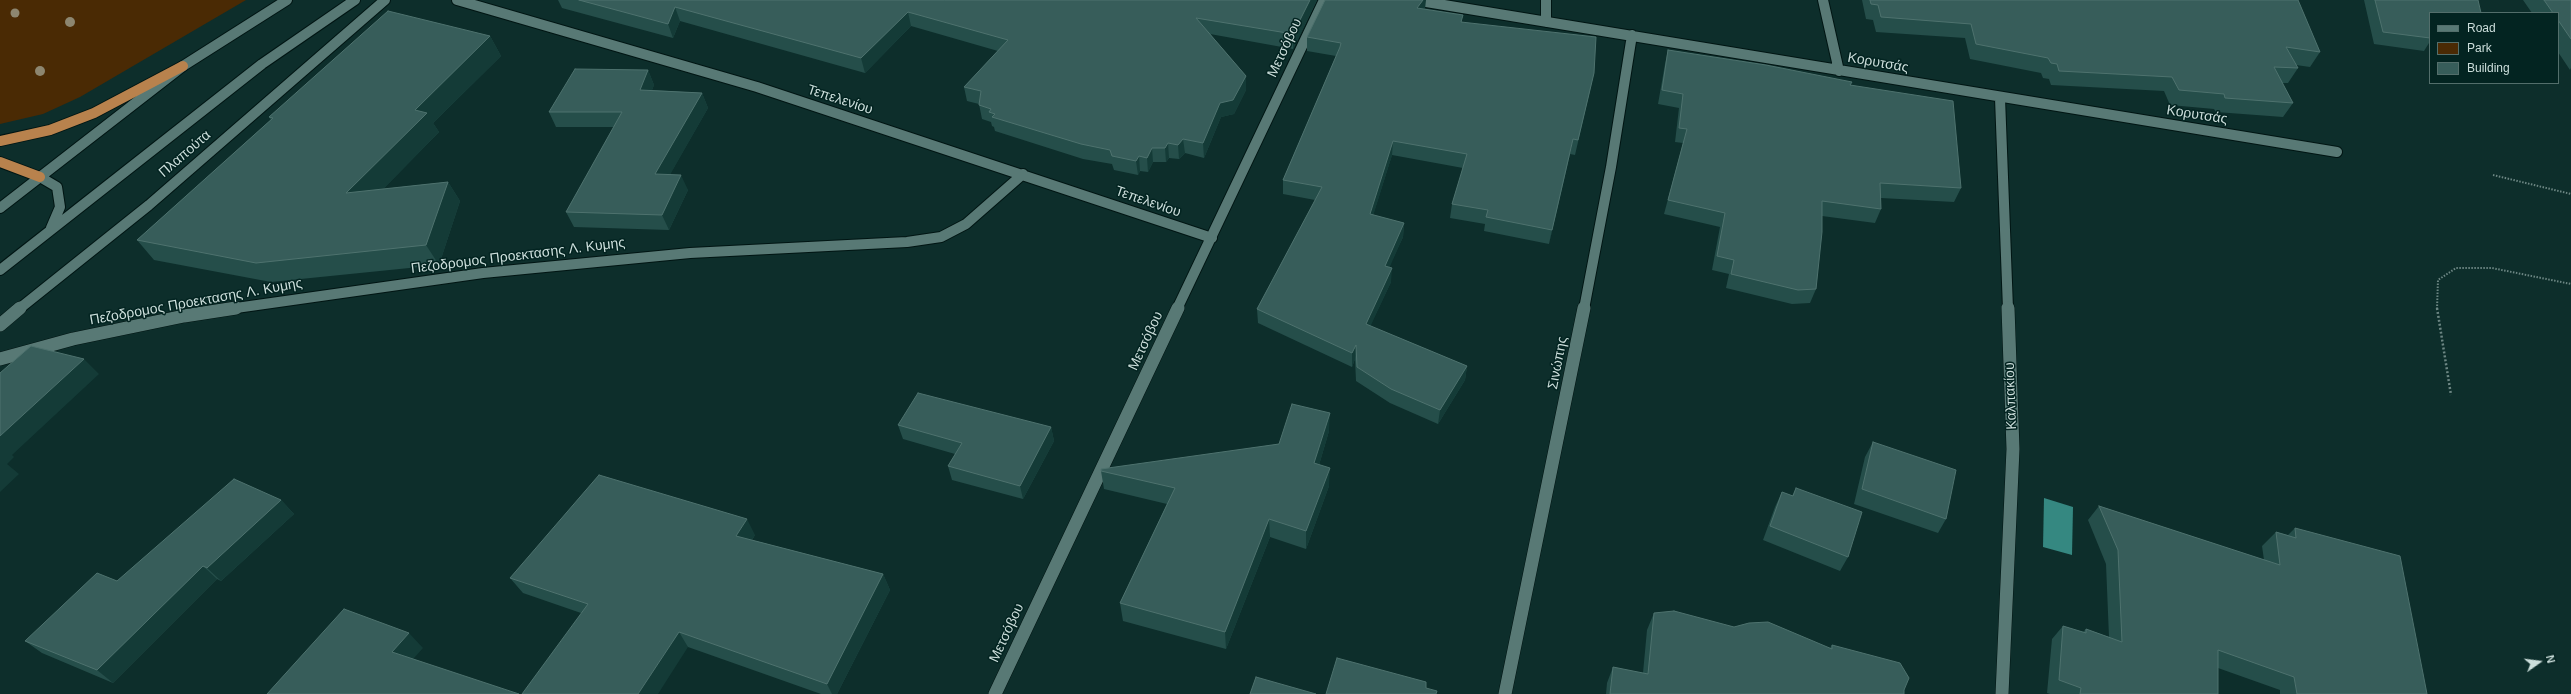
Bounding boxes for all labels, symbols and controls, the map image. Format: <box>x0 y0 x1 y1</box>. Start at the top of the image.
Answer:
legend <box>2429 12 2559 84</box>
street label: Μετσόβου <box>1264 16 1306 80</box>
text: Road <box>2467 21 2496 35</box>
text: Park <box>2467 41 2492 55</box>
street label: Κορυτσάς <box>1846 49 1910 77</box>
text: Building <box>2467 61 2510 75</box>
street label: Τεπελενίου <box>805 82 875 118</box>
street label: Κορυτσάς <box>2165 102 2229 128</box>
street label: Πλαπούτα <box>156 127 214 181</box>
street label: Τεπελενίου <box>1113 183 1183 221</box>
street label: Πεζοδρομος Προεκτασης Λ. Κυμης <box>410 235 626 277</box>
street label: Πεζοδρομος Προεκτασης Λ. Κυμης <box>88 275 304 329</box>
street label: Μετσόβου <box>1125 309 1167 373</box>
street label: Σινώπης <box>1545 335 1571 391</box>
street label: Καλπακίου <box>2001 362 2021 430</box>
street label: Μετσόβου <box>986 601 1028 665</box>
north arrow <box>2519 642 2559 682</box>
text: N <box>2544 654 2557 664</box>

